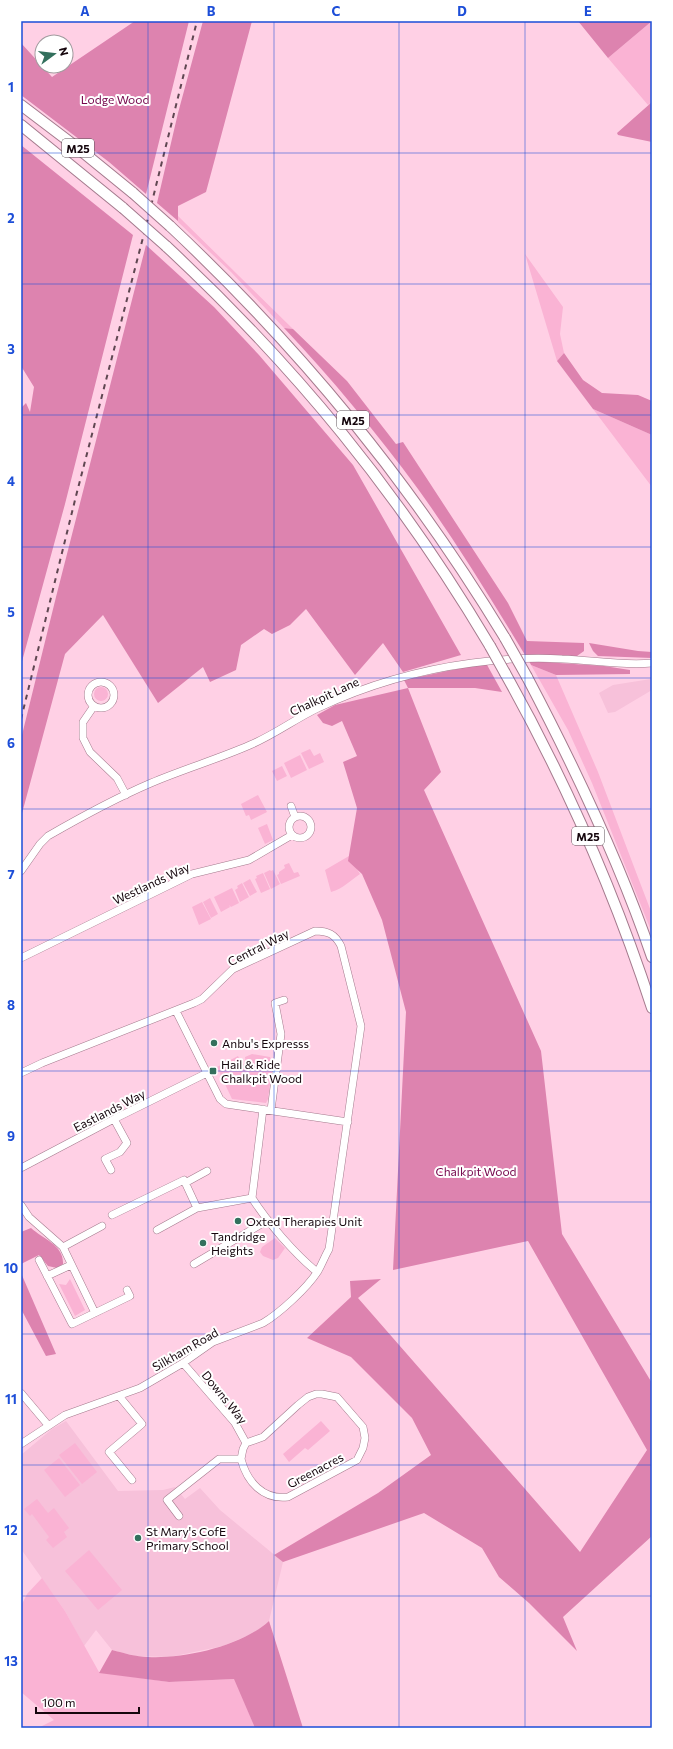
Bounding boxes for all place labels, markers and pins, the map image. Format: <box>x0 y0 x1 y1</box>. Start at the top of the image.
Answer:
place label: Anbu's Expresss <box>222 1036 309 1050</box>
marker: Anbu's Expresss <box>209 1038 219 1048</box>
place label: Hail & Ride Chalkpit Wood <box>221 1057 302 1085</box>
marker: Hail & Ride Chalkpit Wood <box>208 1066 218 1076</box>
place label: Oxted Therapies Unit <box>246 1214 362 1228</box>
marker: Oxted Therapies Unit <box>233 1216 243 1226</box>
place label: Tandridge Heights <box>211 1229 265 1257</box>
marker: Tandridge Heights <box>198 1238 208 1248</box>
place label: St Mary's CofE Primary School <box>146 1524 229 1552</box>
marker: St Mary's CofE Primary School <box>133 1533 143 1543</box>

